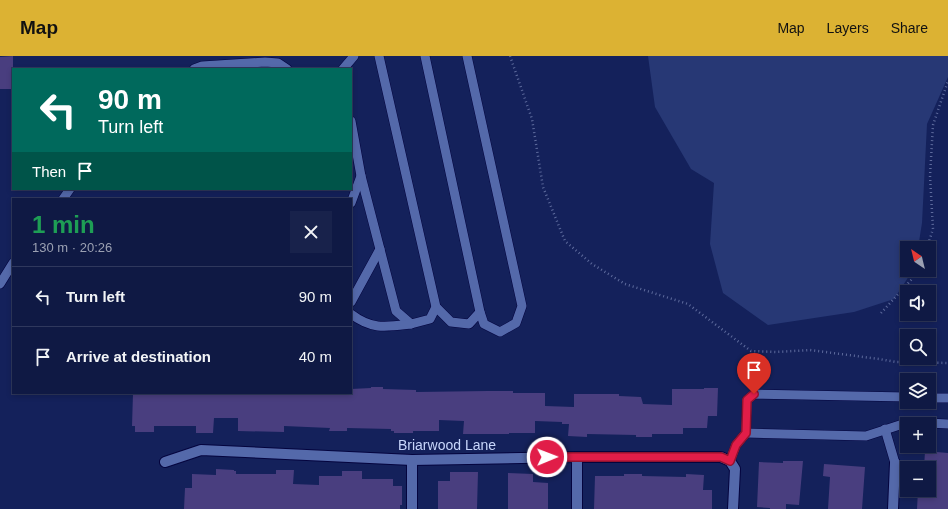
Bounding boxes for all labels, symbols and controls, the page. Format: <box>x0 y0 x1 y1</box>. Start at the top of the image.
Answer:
text: Map <box>20 17 58 38</box>
text: Map <box>777 20 805 36</box>
text: Layers <box>827 20 869 36</box>
text: Share <box>891 20 928 36</box>
icon: left <box>32 84 84 136</box>
text: 90 m <box>98 84 162 115</box>
text: Turn left <box>98 117 163 137</box>
icon: arrive <box>74 160 96 182</box>
text: Then <box>32 163 66 180</box>
text: 1 min <box>32 211 95 238</box>
button: close <box>290 211 332 253</box>
text: 130 m · 20:26 <box>32 240 112 255</box>
north arrow <box>900 241 936 277</box>
map controls <box>900 241 936 497</box>
button: sound <box>900 285 936 321</box>
icon: left <box>32 286 54 308</box>
text: Turn left <box>66 288 125 305</box>
text: 90 m <box>299 288 332 305</box>
button: search <box>900 329 936 365</box>
icon: arrive <box>32 346 54 368</box>
text: Arrive at destination <box>66 348 211 365</box>
text: 40 m <box>299 348 332 365</box>
pin <box>737 353 771 394</box>
icon: arrive <box>743 359 765 381</box>
button: layers <box>900 373 936 409</box>
button: + <box>900 417 936 453</box>
position arrow <box>526 436 568 478</box>
street label: Briarwood Lane <box>398 437 496 453</box>
button: − <box>900 461 936 497</box>

